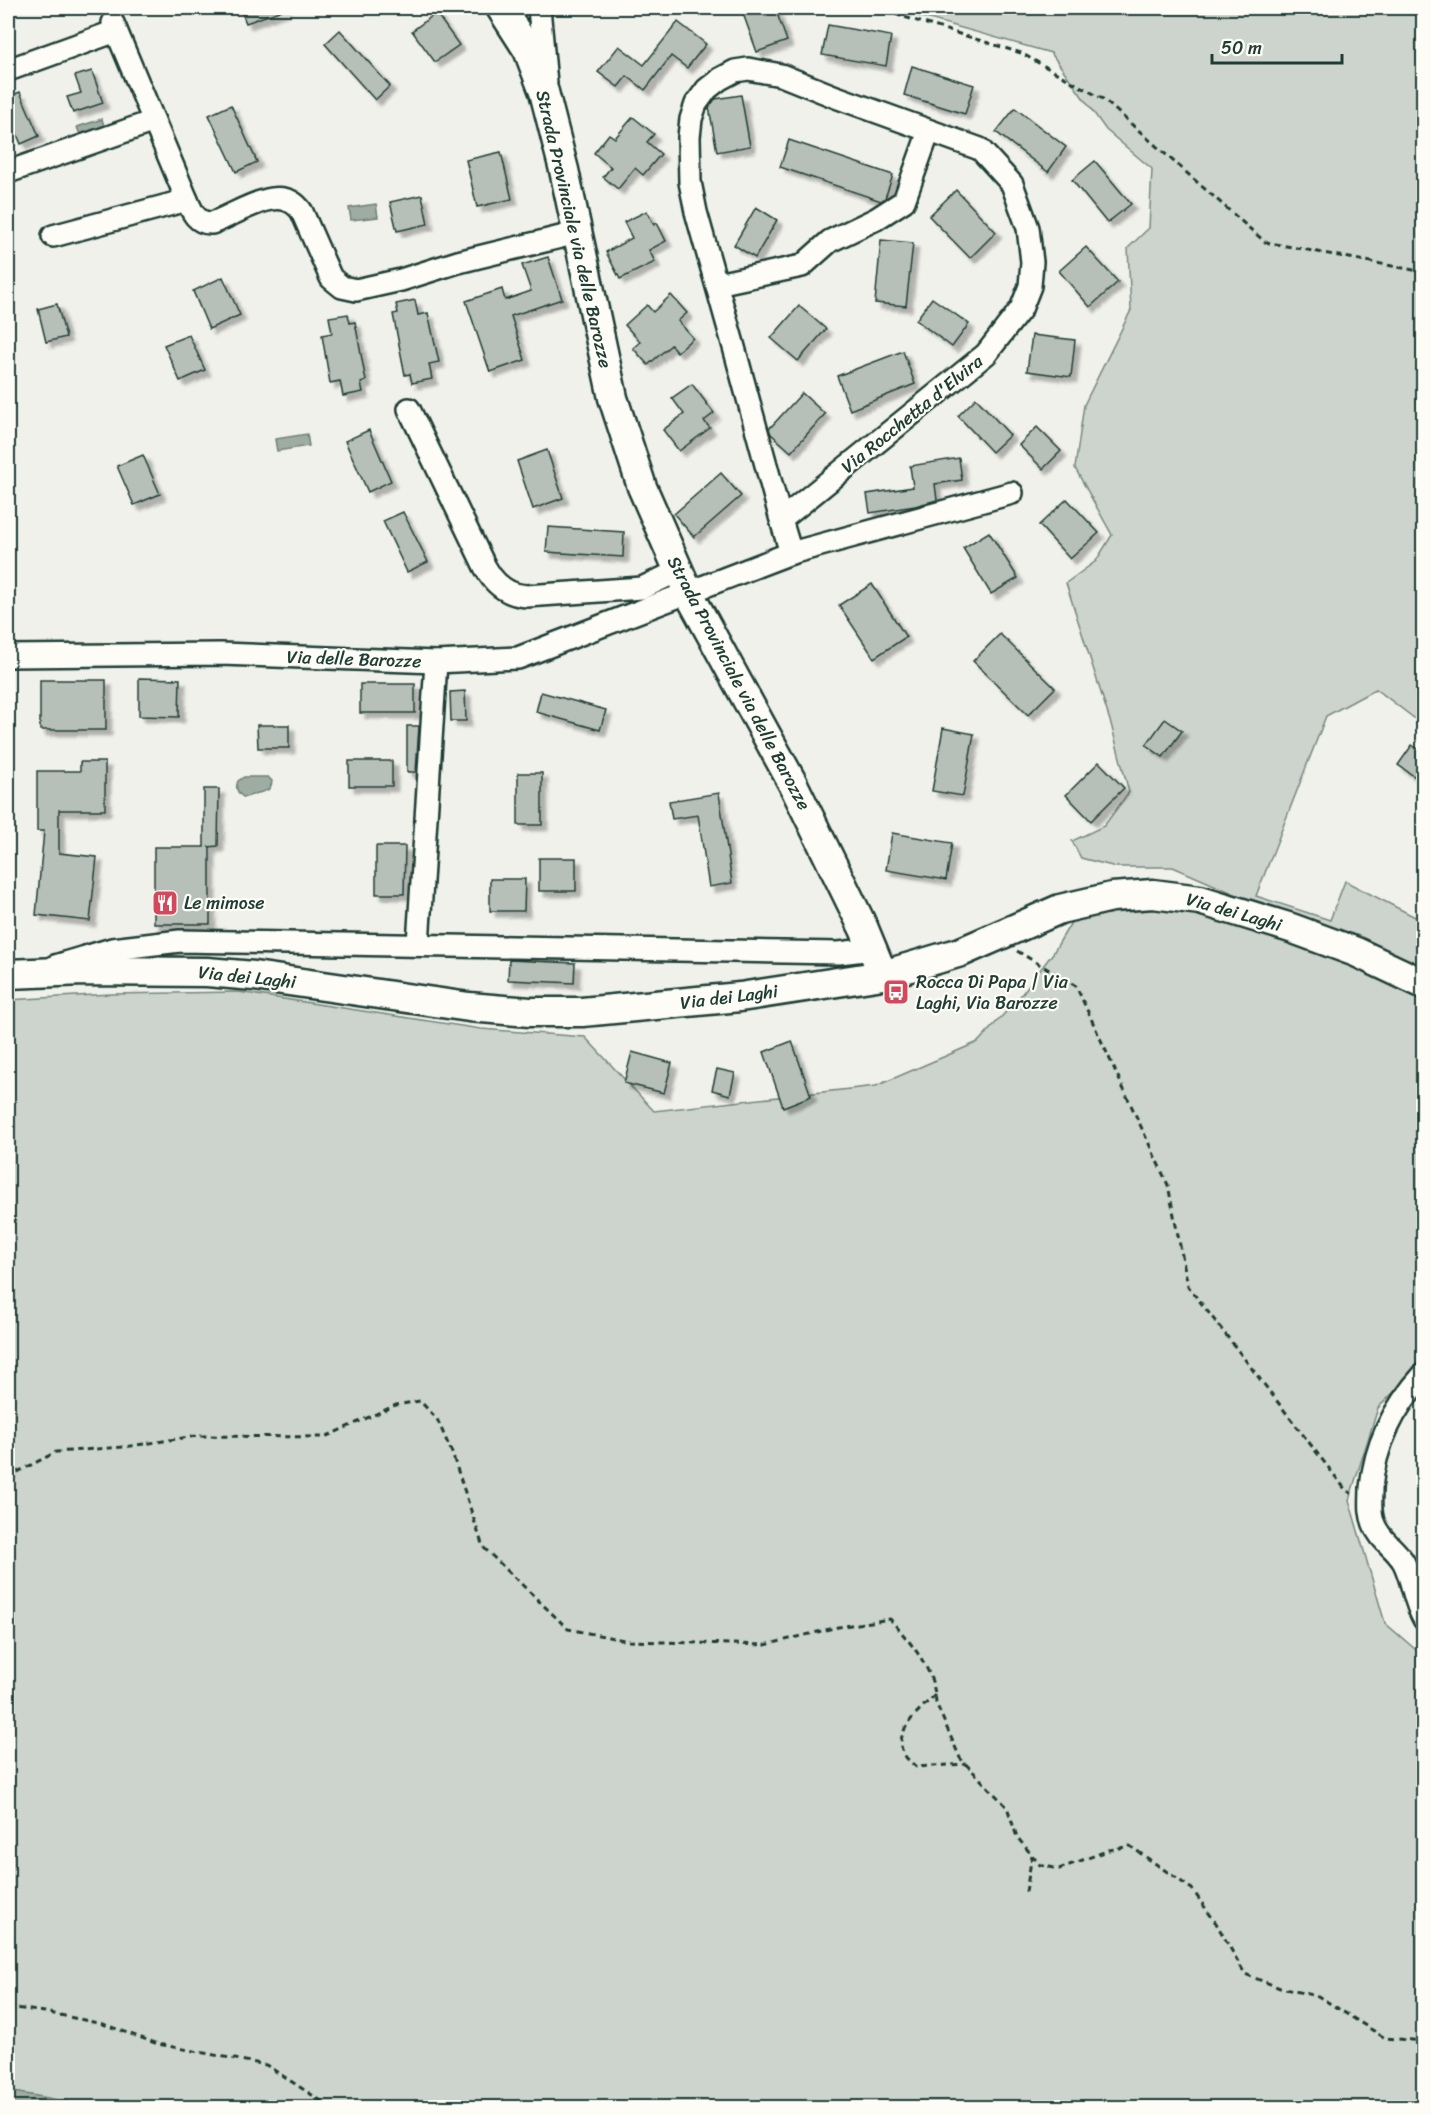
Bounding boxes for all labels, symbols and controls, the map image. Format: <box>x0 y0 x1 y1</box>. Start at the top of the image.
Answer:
scale bar <box>1212 27 1342 65</box>
text: 50 m <box>1221 32 1262 64</box>
street label: Strada Provinciale via delle Barozze <box>526 87 622 371</box>
street label: Via Rocchetta d'Elvira <box>834 346 991 482</box>
street label: Strada Provinciale via delle Barozze <box>658 550 820 816</box>
street label: Via delle Barozze <box>286 641 422 677</box>
street label: Via dei Laghi <box>1182 883 1287 941</box>
place label: Le mimose <box>184 887 264 919</box>
restaurant icon: Le mimose <box>150 888 180 918</box>
street label: Via dei Laghi <box>197 956 298 998</box>
place label: Rocca Di Papa | Via Laghi, Via Barozze <box>916 966 1069 1019</box>
street label: Via dei Laghi <box>678 975 781 1019</box>
bus stop icon: Rocca Di Papa | Via Laghi, Via Barozze <box>881 977 911 1007</box>

